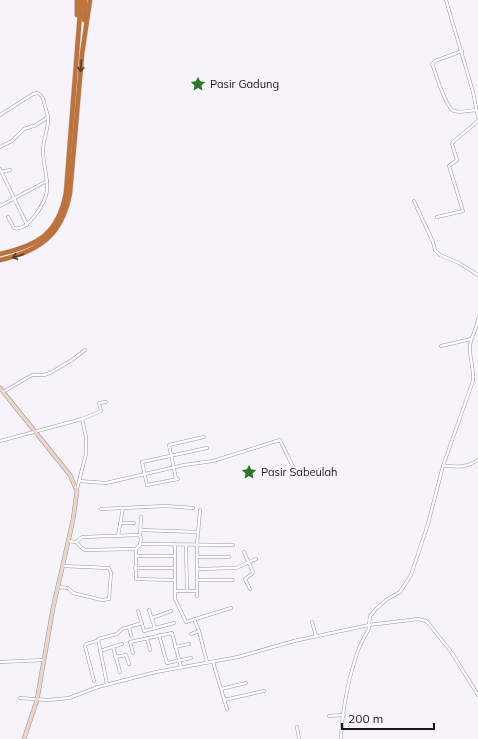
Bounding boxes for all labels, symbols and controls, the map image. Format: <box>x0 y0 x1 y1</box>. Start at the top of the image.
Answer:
one-way arrow <box>77 59 84 72</box>
place icon: Pasir Gadung <box>189 75 207 93</box>
place label: Pasir Gadung <box>210 77 279 91</box>
one-way arrow <box>11 253 24 260</box>
place icon: Pasir Sabeulah <box>240 463 258 481</box>
place label: Pasir Sabeulah <box>261 465 337 479</box>
scale bar <box>342 705 434 731</box>
text: 200 m <box>348 711 383 726</box>

